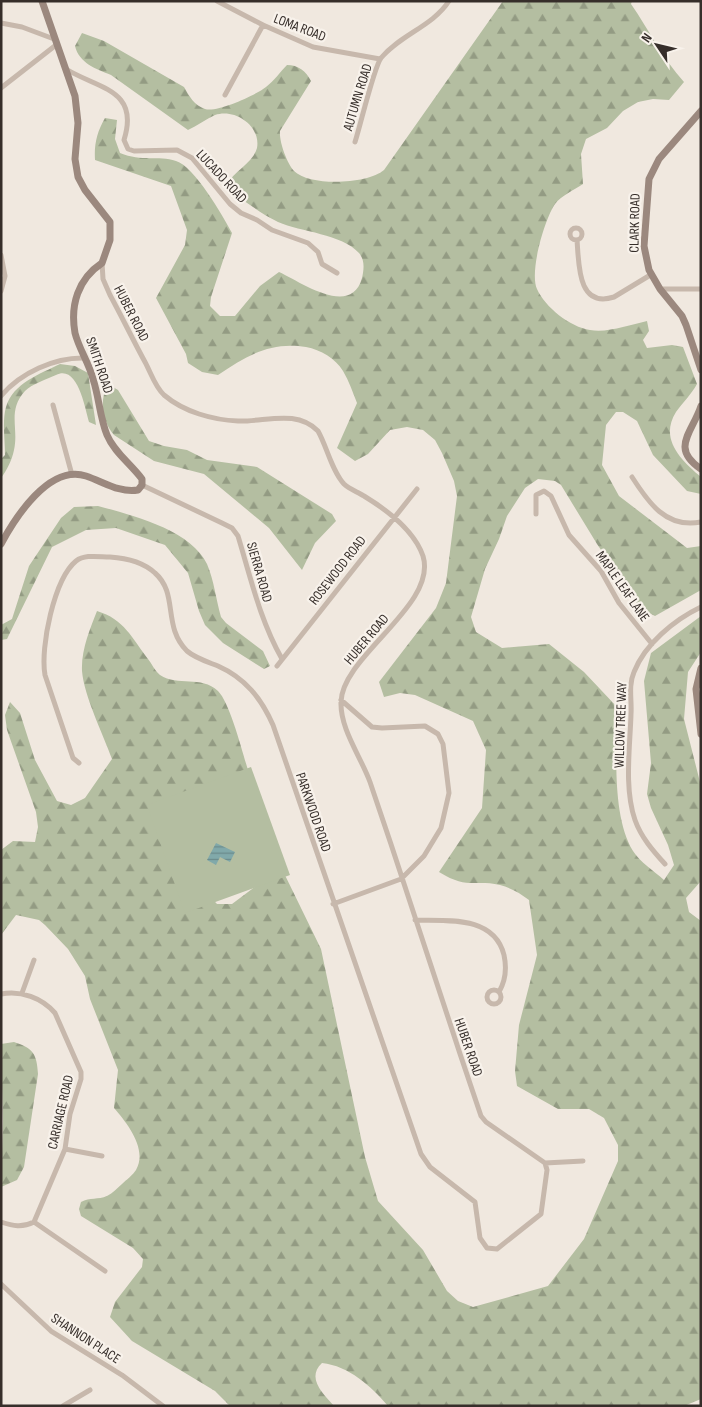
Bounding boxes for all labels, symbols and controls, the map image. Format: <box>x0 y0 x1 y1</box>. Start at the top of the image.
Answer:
street label: LOMA ROAD <box>271 10 328 45</box>
north arrow <box>632 20 682 70</box>
text: N <box>638 30 656 46</box>
street label: AUTUMN ROAD <box>339 61 376 134</box>
street label: LUCADO ROAD <box>193 146 251 207</box>
street label: CLARK ROAD <box>625 193 644 253</box>
street label: HUBER ROAD <box>110 282 153 344</box>
street label: SMITH ROAD <box>82 335 117 396</box>
street label: ROSEWOOD ROAD <box>305 532 370 608</box>
street label: SIERRA ROAD <box>243 540 276 604</box>
street label: MAPLE LEAF LANE <box>592 548 653 625</box>
street label: HUBER ROAD <box>340 610 393 668</box>
street label: WILLOW TREE WAY <box>611 682 631 768</box>
street label: PARKWOOD ROAD <box>292 770 335 854</box>
street label: HUBER ROAD <box>451 1016 486 1079</box>
street label: CARRIAGE ROAD <box>44 1073 77 1151</box>
street label: SHANNON PLACE <box>48 1310 124 1367</box>

